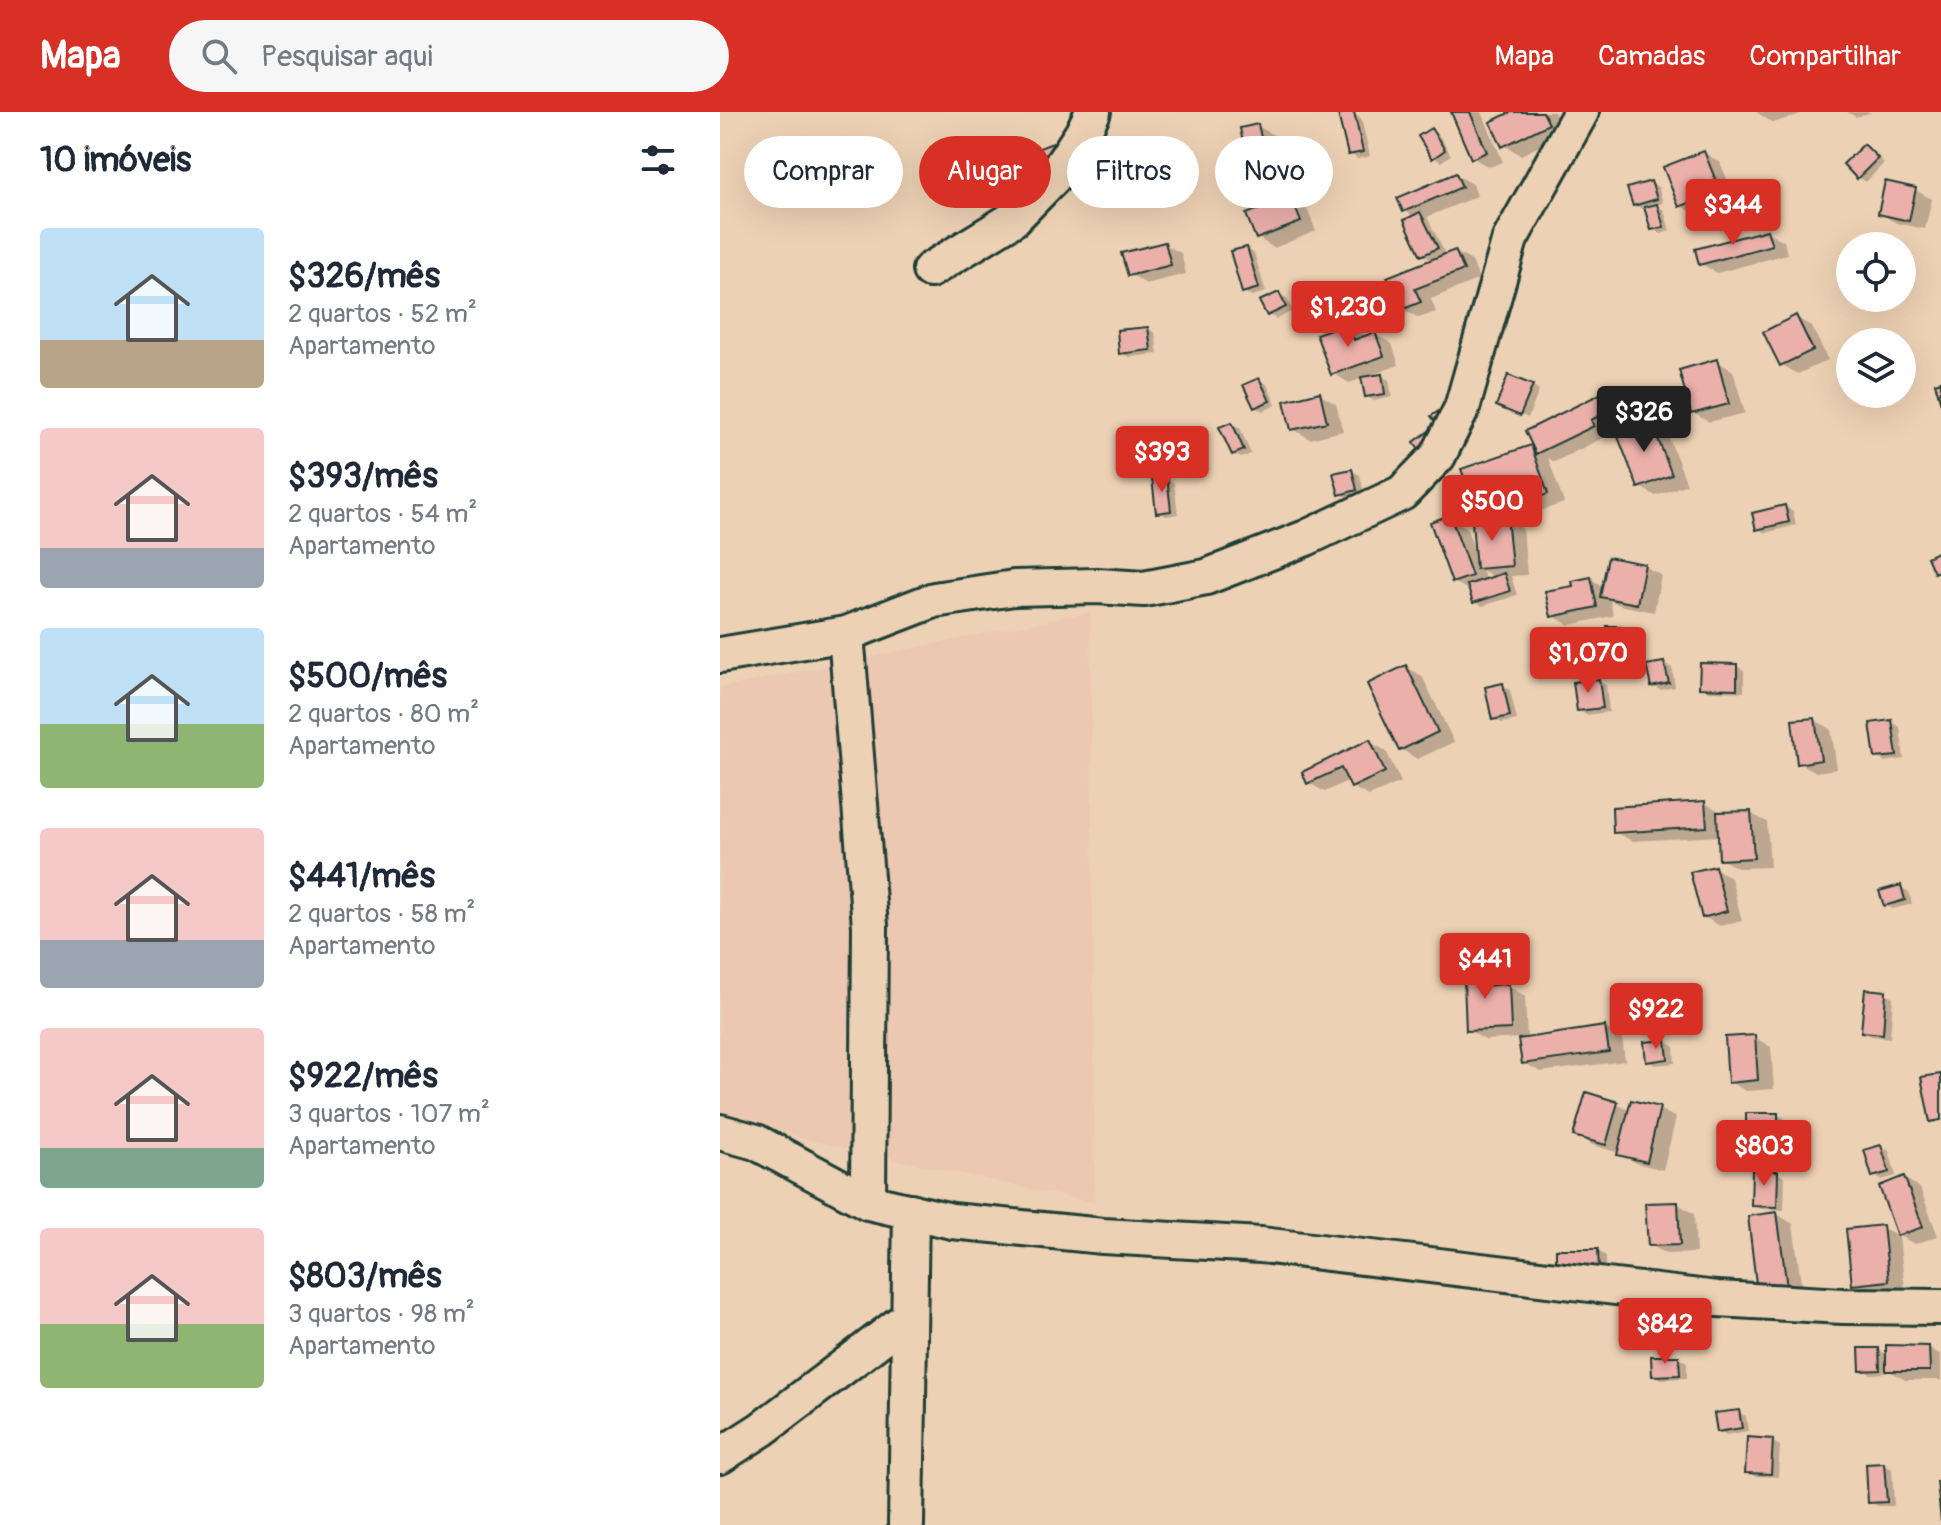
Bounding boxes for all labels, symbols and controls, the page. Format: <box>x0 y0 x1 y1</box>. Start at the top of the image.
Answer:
search box <box>169 20 729 92</box>
text: Mapa <box>40 32 121 80</box>
icon: search <box>197 34 241 78</box>
text: Pesquisar aqui <box>261 38 433 75</box>
text: Mapa <box>1494 39 1554 74</box>
text: Camadas <box>1598 39 1705 74</box>
text: Compartilhar <box>1749 39 1901 74</box>
chip: Comprar <box>744 136 903 208</box>
chip: Alugar <box>919 136 1051 208</box>
chip: Filtros <box>1067 136 1199 208</box>
chip: Novo <box>1215 136 1333 208</box>
icon: filters <box>636 138 680 182</box>
text: 10 imóveis <box>40 139 191 182</box>
pin: $344 <box>1686 179 1780 247</box>
text: $344 <box>1704 189 1762 221</box>
map controls <box>1836 232 1916 408</box>
button: locate <box>1836 232 1916 312</box>
text: $326/mês <box>288 255 440 298</box>
icon: home <box>104 260 200 356</box>
pin: $1,230 <box>1283 281 1413 349</box>
text: $1,230 <box>1310 291 1386 323</box>
text: 2 quartos · 52 m² <box>288 298 477 330</box>
button: layers <box>1836 328 1916 408</box>
text: Apartamento <box>288 330 435 362</box>
pin: $326 <box>1597 386 1691 454</box>
text: $326 <box>1615 396 1673 428</box>
pin: $393 <box>1115 426 1209 494</box>
text: $393 <box>1134 436 1190 468</box>
text: $393/mês <box>288 455 438 498</box>
icon: home <box>104 460 200 556</box>
pin: $500 <box>1445 475 1539 543</box>
text: $500 <box>1460 485 1524 517</box>
text: 2 quartos · 54 m² <box>288 498 477 530</box>
text: Apartamento <box>288 530 435 562</box>
pin: $1,070 <box>1523 627 1653 695</box>
text: $1,070 <box>1548 637 1628 669</box>
text: $500/mês <box>288 655 447 698</box>
icon: home <box>104 660 200 756</box>
text: 2 quartos · 80 m² <box>288 698 479 730</box>
text: Apartamento <box>288 730 435 762</box>
text: $441/mês <box>288 855 435 898</box>
icon: home <box>104 860 200 956</box>
text: 2 quartos · 58 m² <box>288 898 475 930</box>
text: Apartamento <box>288 930 435 962</box>
pin: $441 <box>1438 933 1532 1001</box>
text: $441 <box>1458 943 1512 975</box>
pin: $922 <box>1609 983 1703 1051</box>
text: $922 <box>1628 993 1684 1025</box>
text: $922/mês <box>288 1055 438 1098</box>
icon: home <box>104 1060 200 1156</box>
text: 3 quartos · 107 m² <box>288 1098 490 1130</box>
pin: $803 <box>1717 1120 1811 1188</box>
text: Apartamento <box>288 1130 435 1162</box>
text: $803 <box>1734 1130 1794 1162</box>
text: $803/mês <box>288 1255 441 1298</box>
icon: home <box>104 1260 200 1356</box>
text: 3 quartos · 98 m² <box>288 1298 475 1330</box>
pin: $842 <box>1618 1298 1712 1366</box>
text: $842 <box>1637 1308 1693 1340</box>
text: Apartamento <box>288 1330 435 1362</box>

